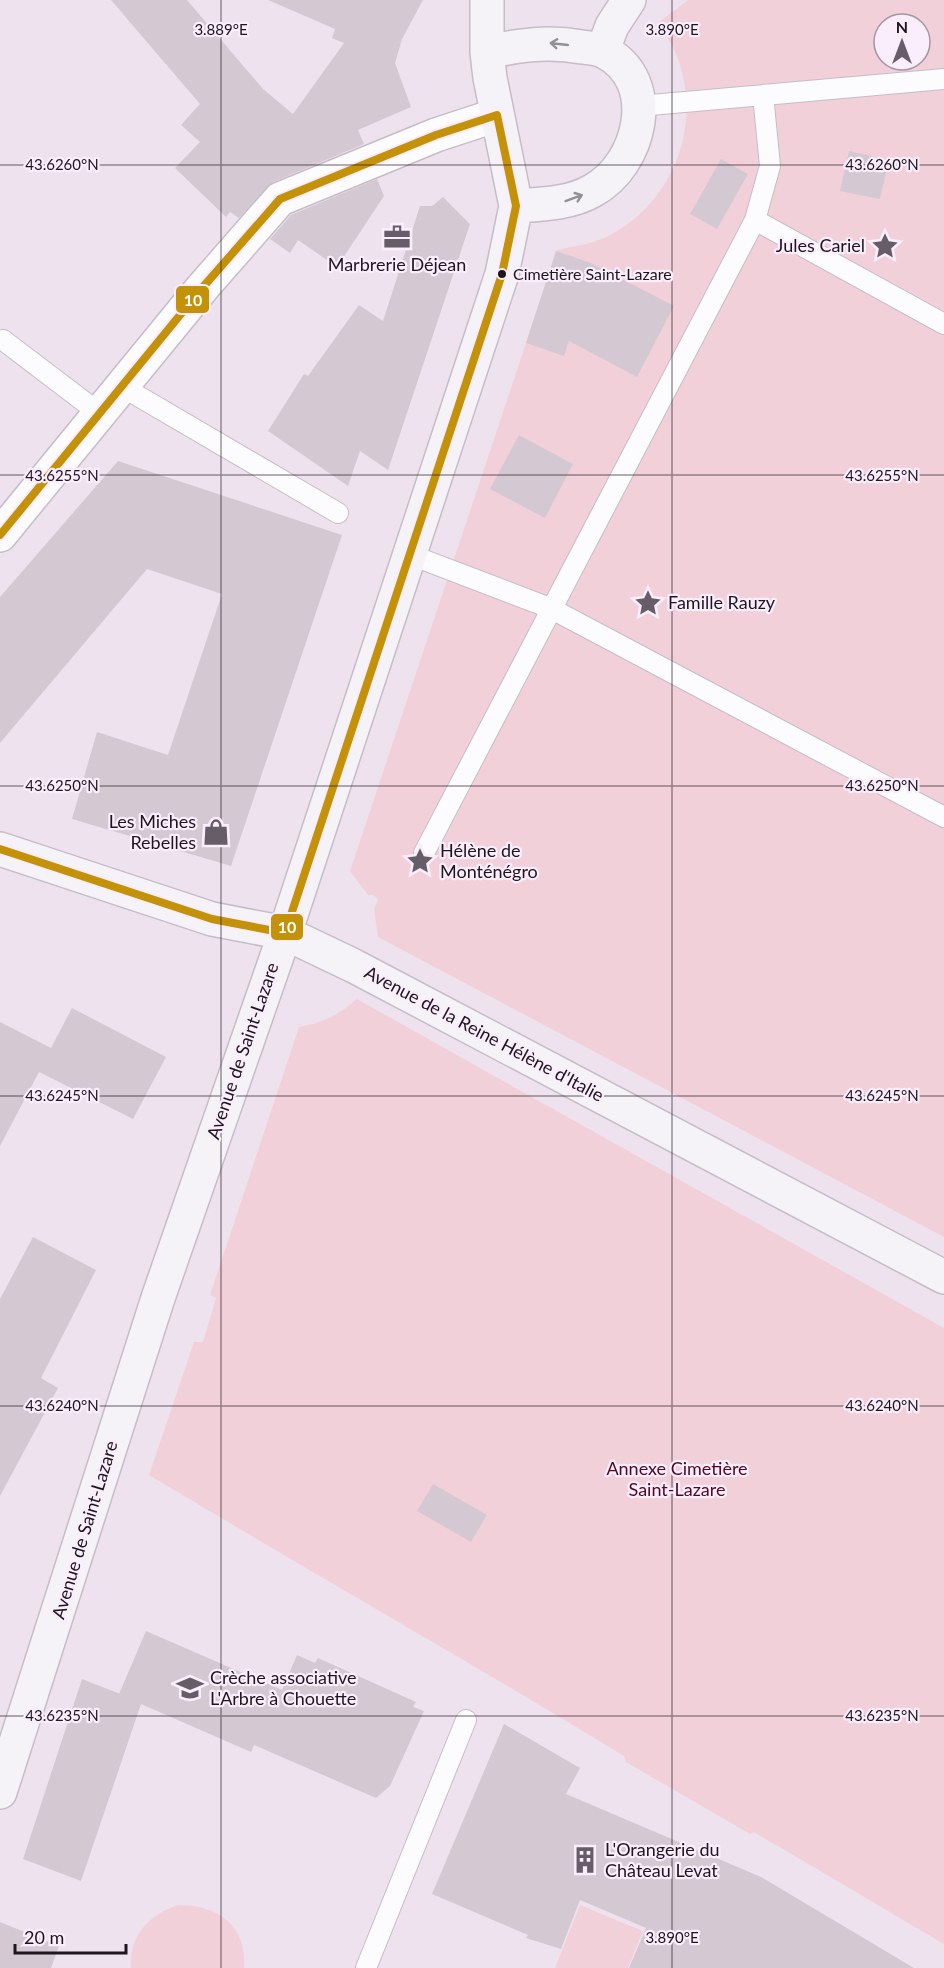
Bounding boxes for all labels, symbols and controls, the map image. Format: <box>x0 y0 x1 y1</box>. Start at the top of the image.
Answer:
north arrow <box>872 12 932 72</box>
text: N <box>896 17 908 36</box>
text: 3.889°E <box>194 20 248 38</box>
text: 3.890°E <box>645 20 699 38</box>
one-way arrow <box>549 38 569 49</box>
text: 43.6260°N <box>25 155 99 173</box>
text: 43.6260°N <box>845 155 919 173</box>
one-way arrow <box>564 192 582 203</box>
office icon: Marbrerie Déjean <box>382 222 412 252</box>
place icon: Jules Cariel <box>870 231 900 261</box>
place label: Jules Cariel <box>776 234 865 256</box>
place label: Marbrerie Déjean <box>328 253 466 275</box>
place label: Cimetière Saint-Lazare <box>513 264 672 283</box>
marker: Cimetière Saint-Lazare <box>496 268 508 280</box>
line badge: 10 <box>175 285 210 314</box>
text: 10 <box>184 290 202 309</box>
text: 43.6255°N <box>25 466 99 484</box>
text: 43.6255°N <box>845 466 919 484</box>
place icon: Famille Rauzy <box>633 588 663 618</box>
place label: Famille Rauzy <box>668 591 776 613</box>
text: 43.6250°N <box>25 776 99 794</box>
text: 43.6250°N <box>845 776 919 794</box>
place label: Les Miches Rebelles <box>109 810 196 853</box>
shop icon: Les Miches Rebelles <box>201 817 231 847</box>
place label: Hélène de Monténégro <box>440 839 538 882</box>
place icon: Hélène de Monténégro <box>405 846 435 876</box>
line badge: 10 <box>270 913 304 941</box>
text: 10 <box>278 917 296 936</box>
street label: Avenue de Saint-Lazare <box>201 959 283 1142</box>
street label: Avenue de la Reine Hélène d'Italie <box>361 961 608 1106</box>
text: 43.6245°N <box>25 1086 99 1104</box>
text: 43.6245°N <box>845 1086 919 1104</box>
text: 43.6240°N <box>25 1396 99 1414</box>
text: 43.6240°N <box>845 1396 919 1414</box>
street label: Avenue de Saint-Lazare <box>46 1438 122 1622</box>
park label: Annexe Cimetière Saint-Lazare <box>606 1457 748 1500</box>
place label: Crèche associative L'Arbre à Chouette <box>210 1666 357 1709</box>
school or university icon: Crèche associative L'Arbre à Chouette <box>175 1673 205 1703</box>
text: 43.6235°N <box>25 1706 99 1724</box>
text: 43.6235°N <box>845 1706 919 1724</box>
place label: L'Orangerie du Château Levat <box>605 1838 720 1881</box>
building icon: L'Orangerie du Château Levat <box>570 1845 600 1875</box>
scale bar <box>15 1917 126 1955</box>
text: 20 m <box>24 1926 64 1948</box>
text: 3.890°E <box>645 1928 699 1946</box>

